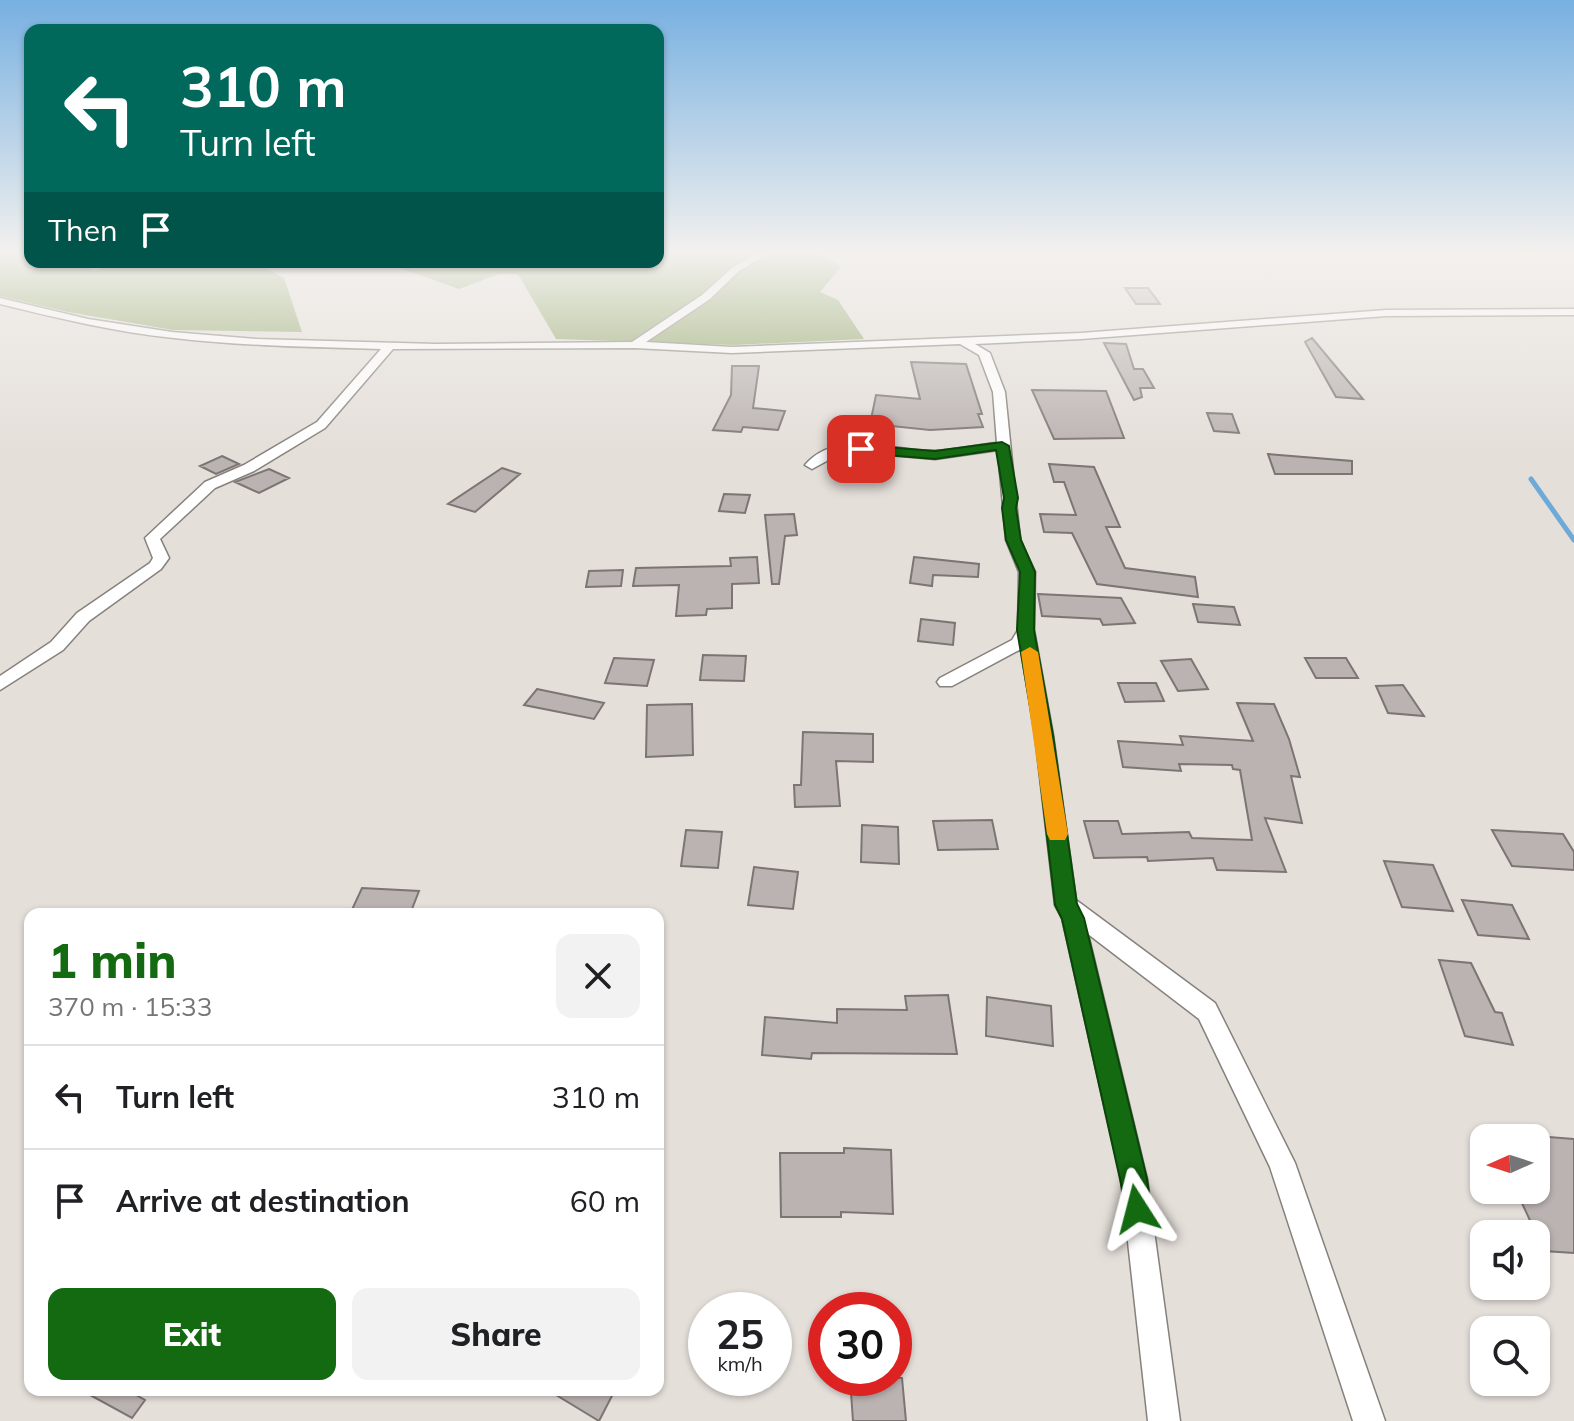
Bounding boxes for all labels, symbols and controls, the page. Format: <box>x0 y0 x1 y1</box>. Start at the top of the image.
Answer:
text: 310 m <box>180 51 347 121</box>
icon: left <box>48 56 152 160</box>
text: Turn left <box>180 120 316 165</box>
icon: arrive <box>134 208 178 252</box>
text: Then <box>48 211 118 249</box>
pin <box>827 415 895 483</box>
icon: arrive <box>839 427 883 471</box>
text: 1 min <box>48 930 177 990</box>
button: close <box>556 934 640 1018</box>
text: 370 m · 15:33 <box>48 990 212 1023</box>
icon: left <box>48 1075 92 1119</box>
text: Turn left <box>116 1078 234 1116</box>
text: 310 m <box>552 1078 640 1116</box>
north arrow <box>1470 1124 1550 1204</box>
map controls <box>1470 1124 1550 1396</box>
position arrow <box>1095 1167 1179 1251</box>
icon: arrive <box>48 1179 92 1223</box>
text: Arrive at destination <box>116 1182 410 1220</box>
text: 60 m <box>570 1182 640 1220</box>
button: sound <box>1470 1220 1550 1300</box>
button: Exit <box>48 1288 336 1380</box>
button: Share <box>352 1288 640 1380</box>
speed limit sign: 30 <box>808 1292 912 1396</box>
text: 25 <box>716 1309 764 1359</box>
button: search <box>1470 1316 1550 1396</box>
text: km/h <box>717 1351 763 1376</box>

